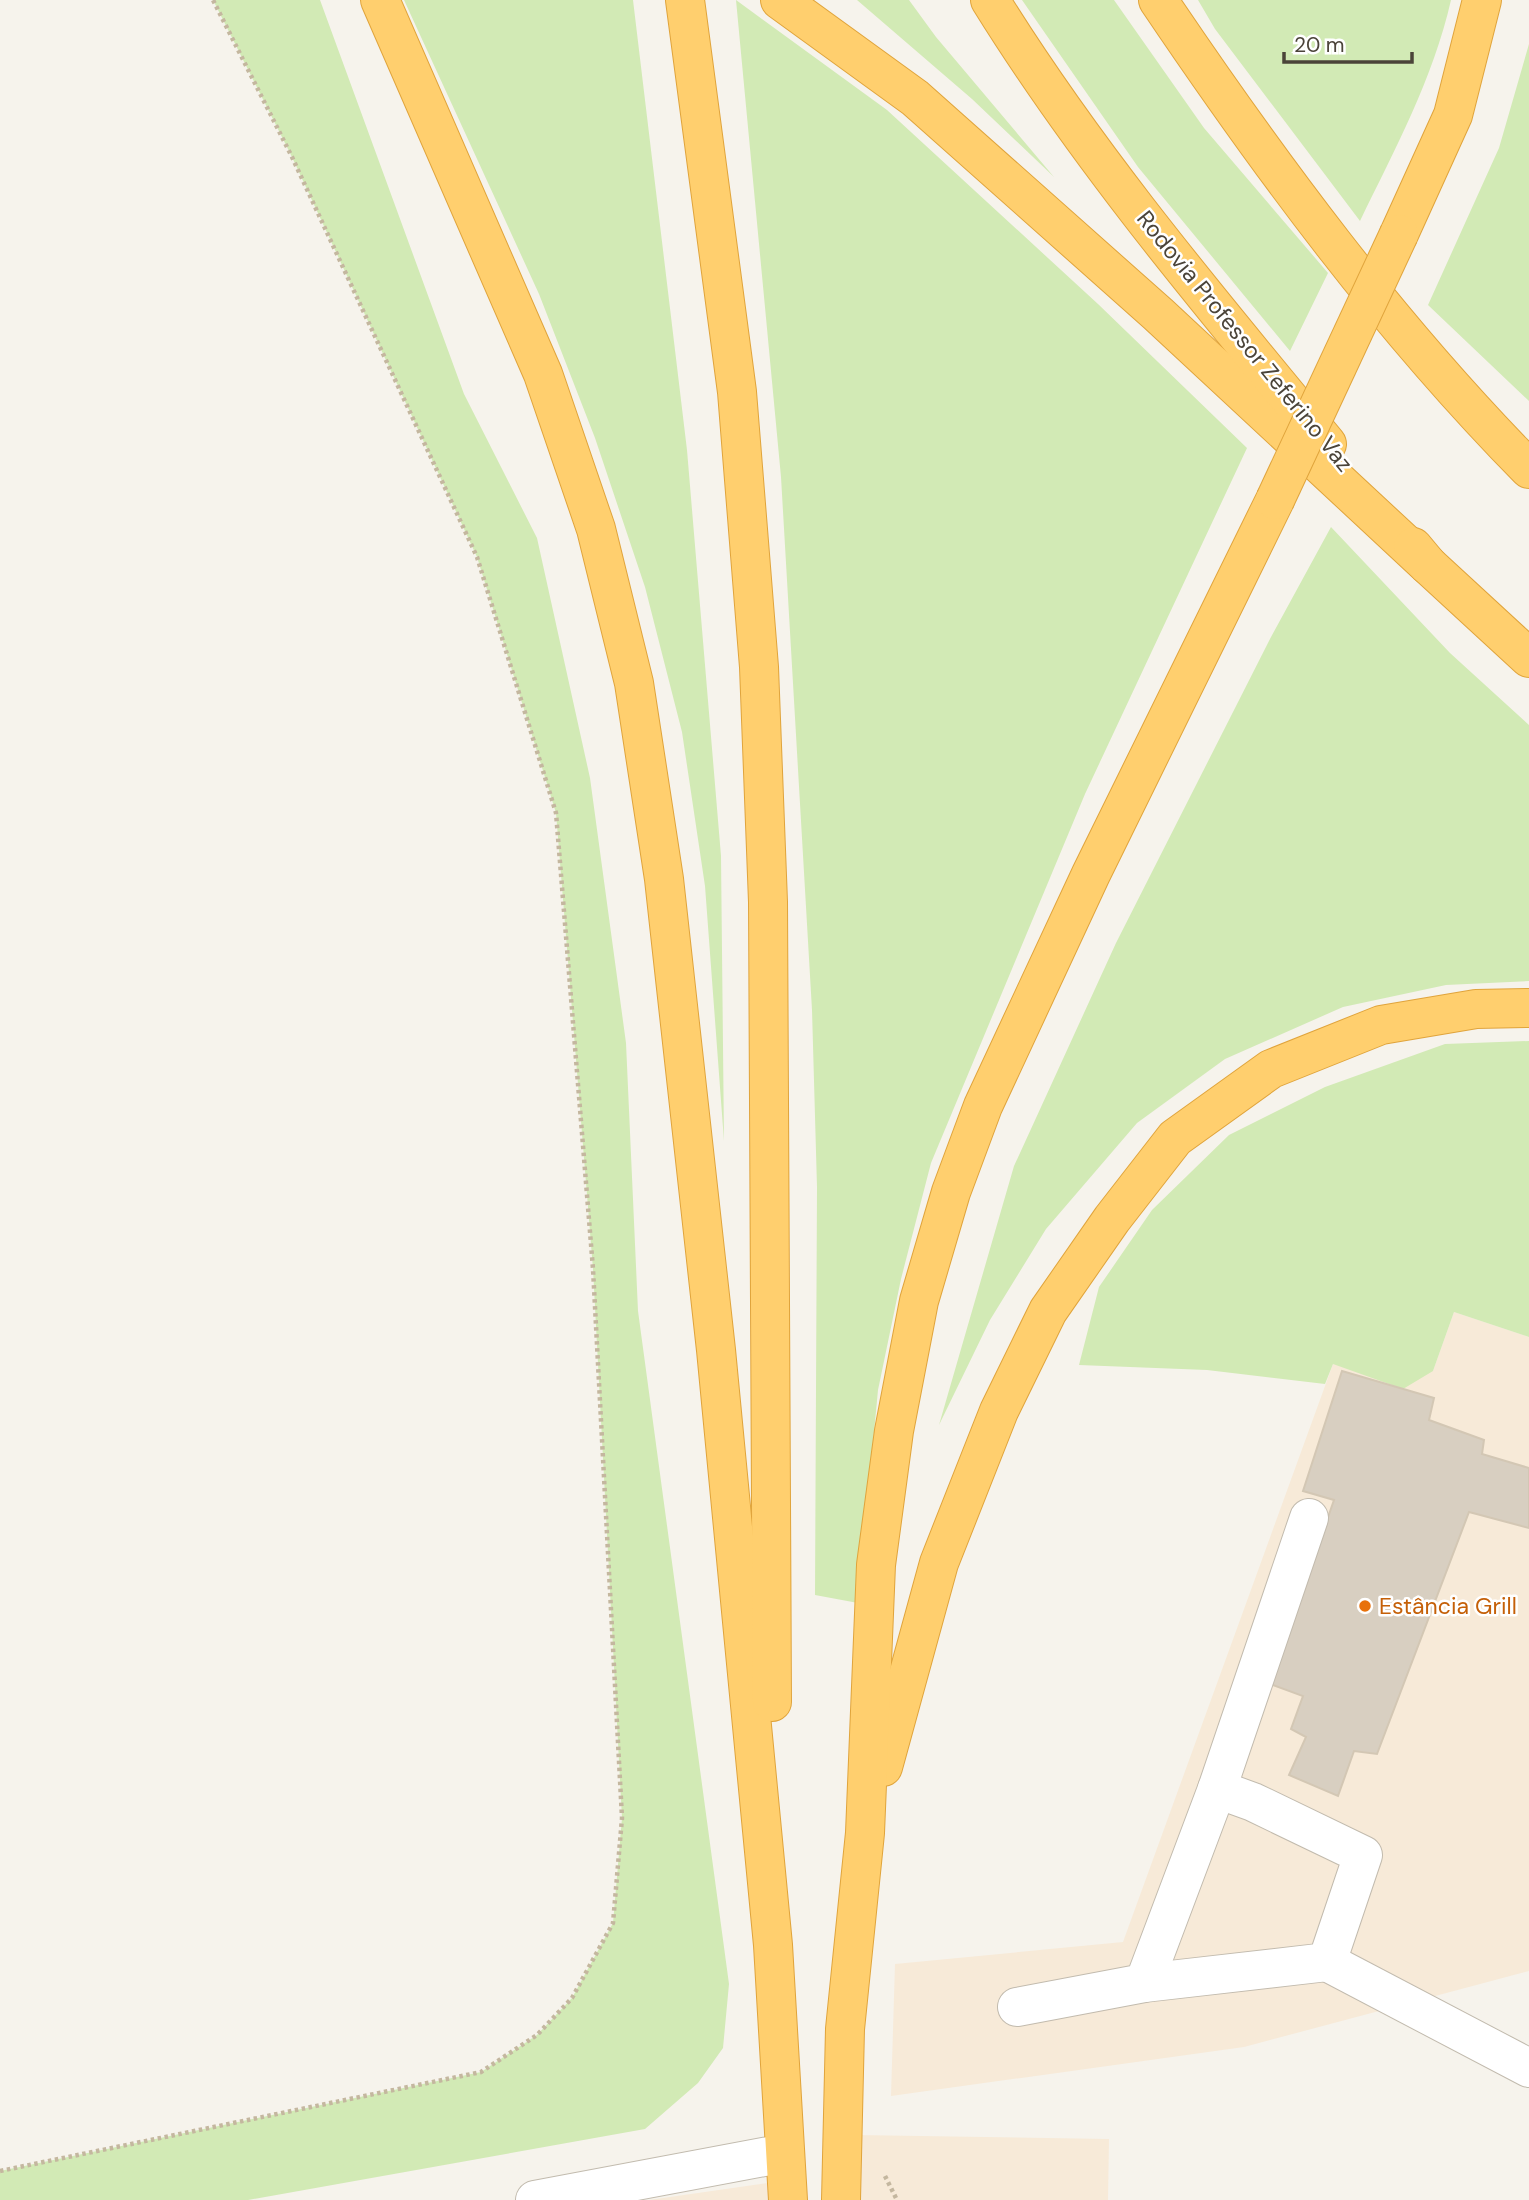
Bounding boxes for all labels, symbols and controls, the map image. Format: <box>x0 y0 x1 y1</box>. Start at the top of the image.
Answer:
scale bar <box>1284 21 1412 65</box>
text: 20 m <box>1294 31 1345 59</box>
street label: Rodovia Professor Zeferino Vaz <box>1130 204 1360 478</box>
place label: Estância Grill <box>1379 1591 1517 1621</box>
marker: Estância Grill <box>1357 1598 1373 1614</box>

